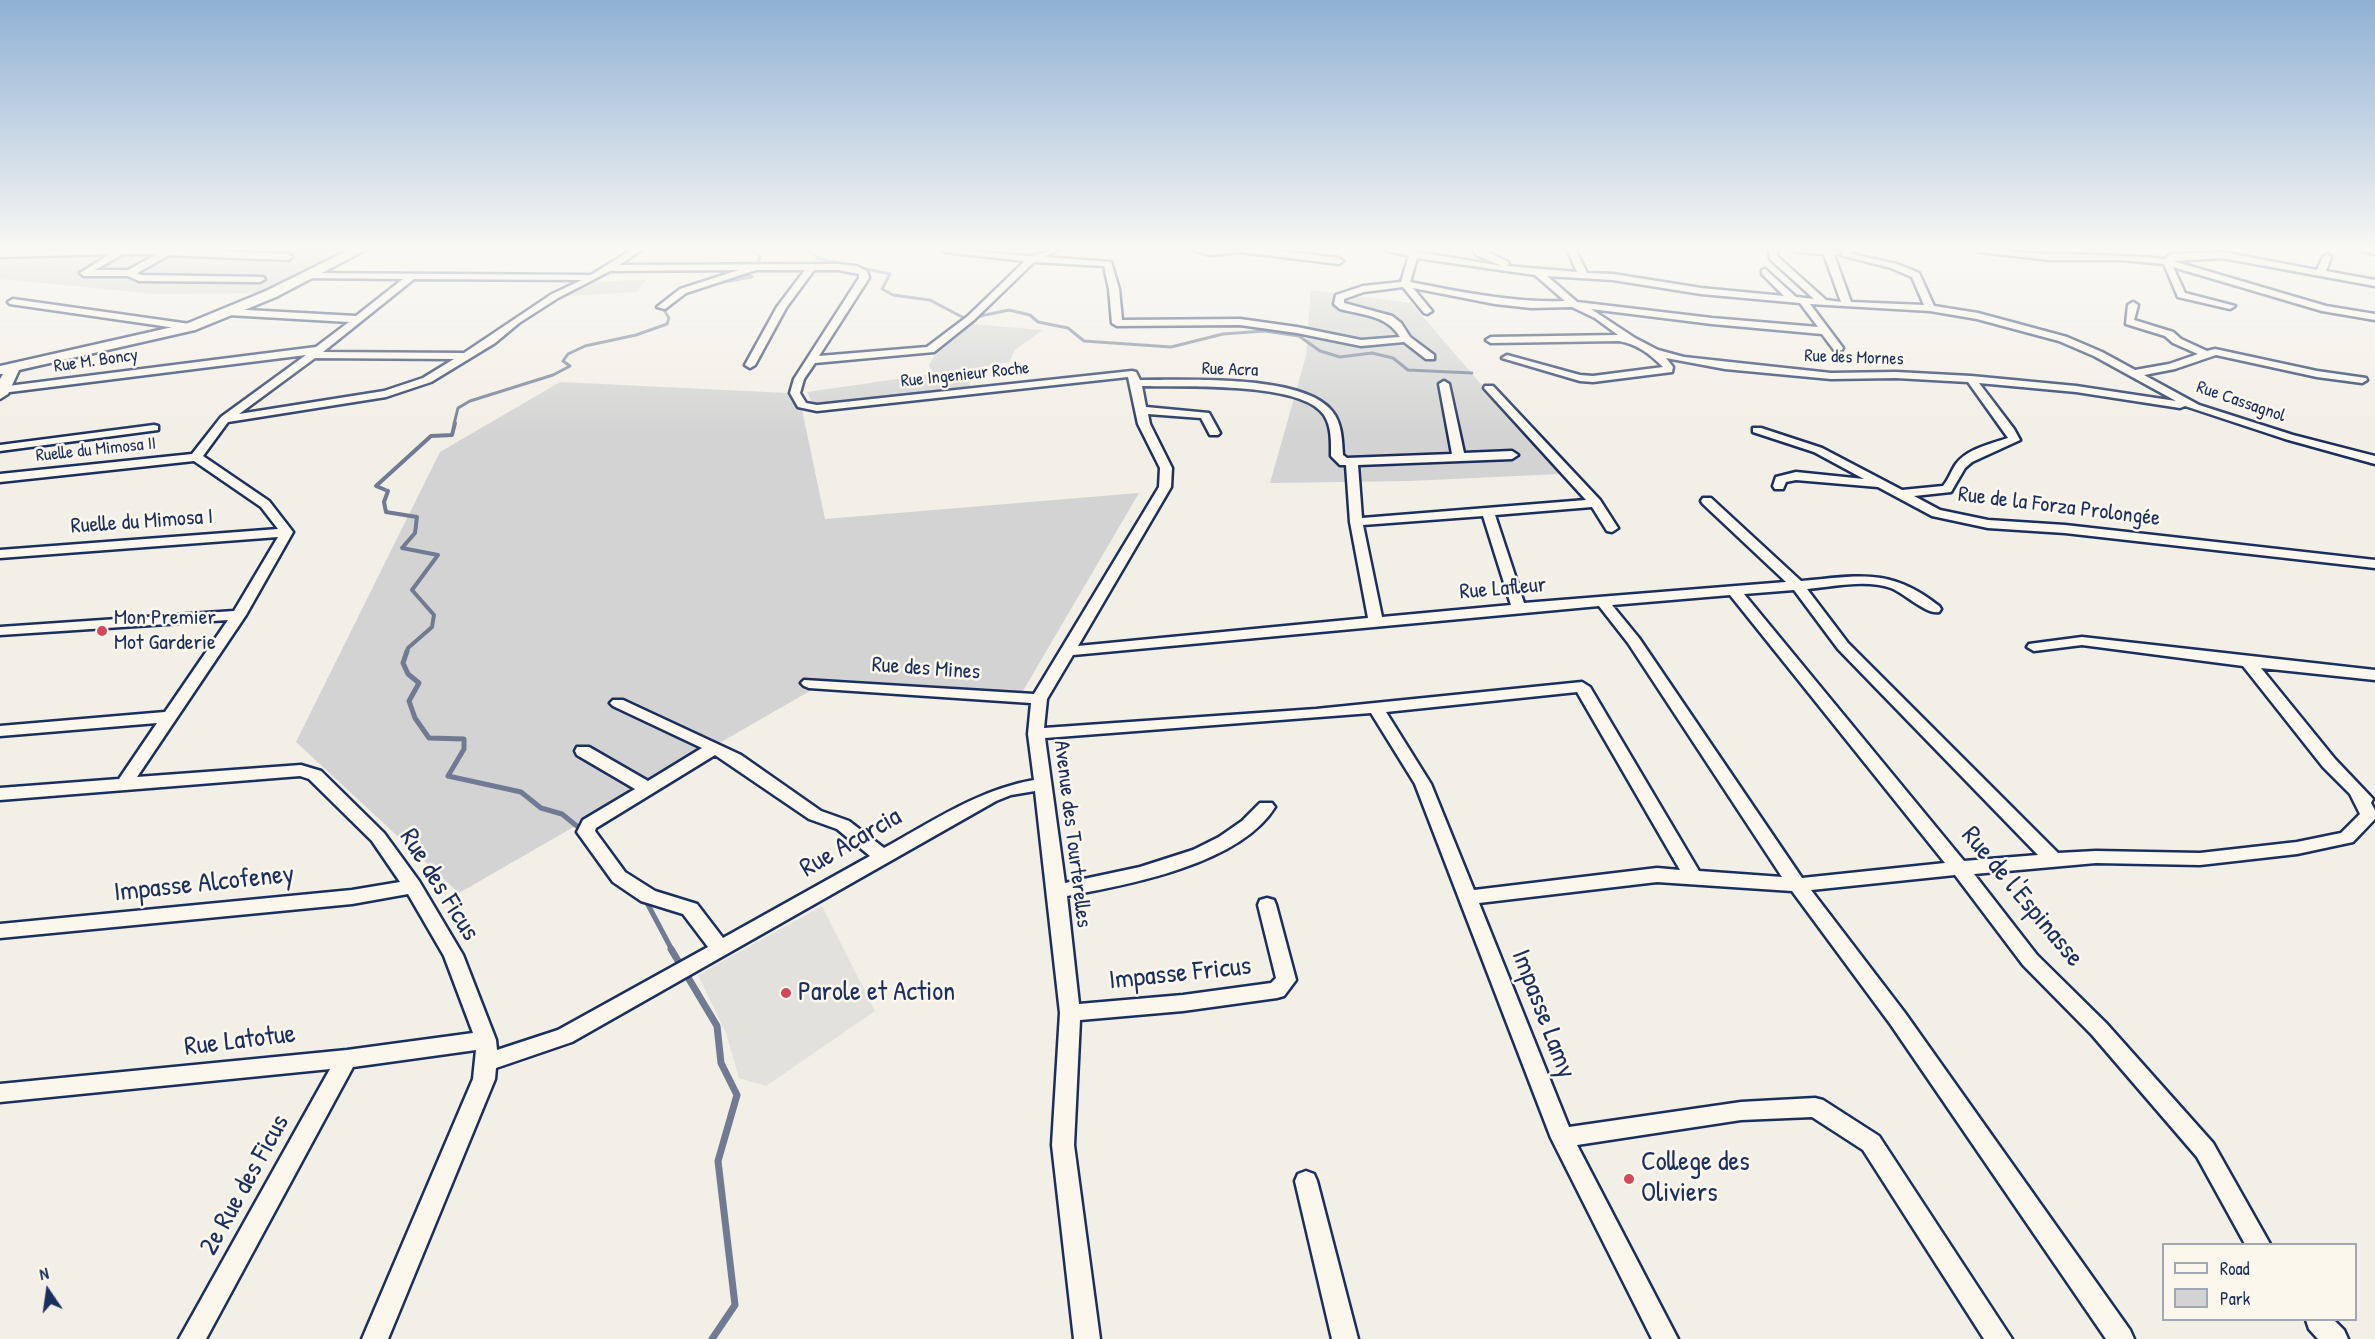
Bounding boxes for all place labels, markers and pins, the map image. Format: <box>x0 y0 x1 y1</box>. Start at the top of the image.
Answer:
place label: Mon Premier Mot Garderie <box>114 605 216 656</box>
marker: Mon Premier Mot Garderie <box>95 624 109 638</box>
place label: Parole et Action <box>798 977 955 1009</box>
marker: Parole et Action <box>779 986 793 1000</box>
place label: College des Oliviers <box>1641 1147 1750 1210</box>
marker: College des Oliviers <box>1622 1172 1636 1186</box>

